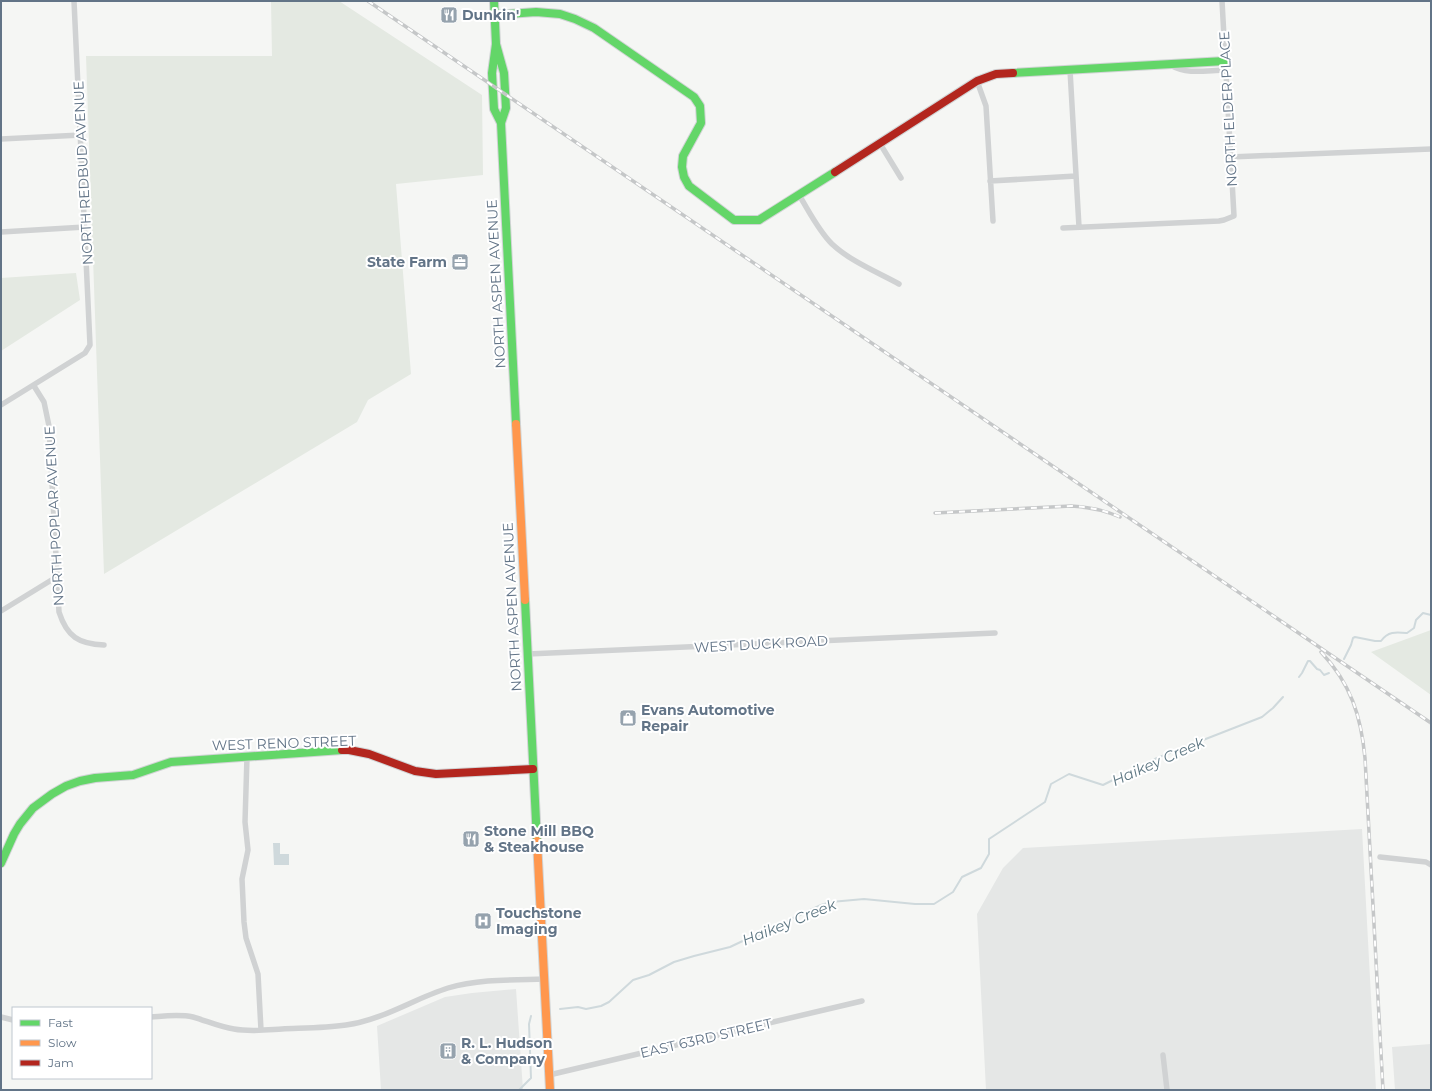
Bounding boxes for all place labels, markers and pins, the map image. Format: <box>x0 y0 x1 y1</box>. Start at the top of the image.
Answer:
restaurant icon: Dunkin' <box>439 5 459 25</box>
place label: Dunkin' <box>462 6 519 24</box>
office icon: State Farm <box>450 252 470 272</box>
place label: State Farm <box>367 253 447 271</box>
place label: Evans Automotive Repair <box>641 701 775 735</box>
shop icon: Evans Automotive Repair <box>618 708 638 728</box>
place label: Stone Mill BBQ & Steakhouse <box>484 822 594 856</box>
restaurant icon: Stone Mill BBQ & Steakhouse <box>461 829 481 849</box>
place label: Touchstone Imaging <box>496 904 582 938</box>
hospital icon: Touchstone Imaging <box>473 911 493 931</box>
place label: R. L. Hudson & Company <box>461 1034 552 1068</box>
building icon: R. L. Hudson & Company <box>438 1041 458 1061</box>

